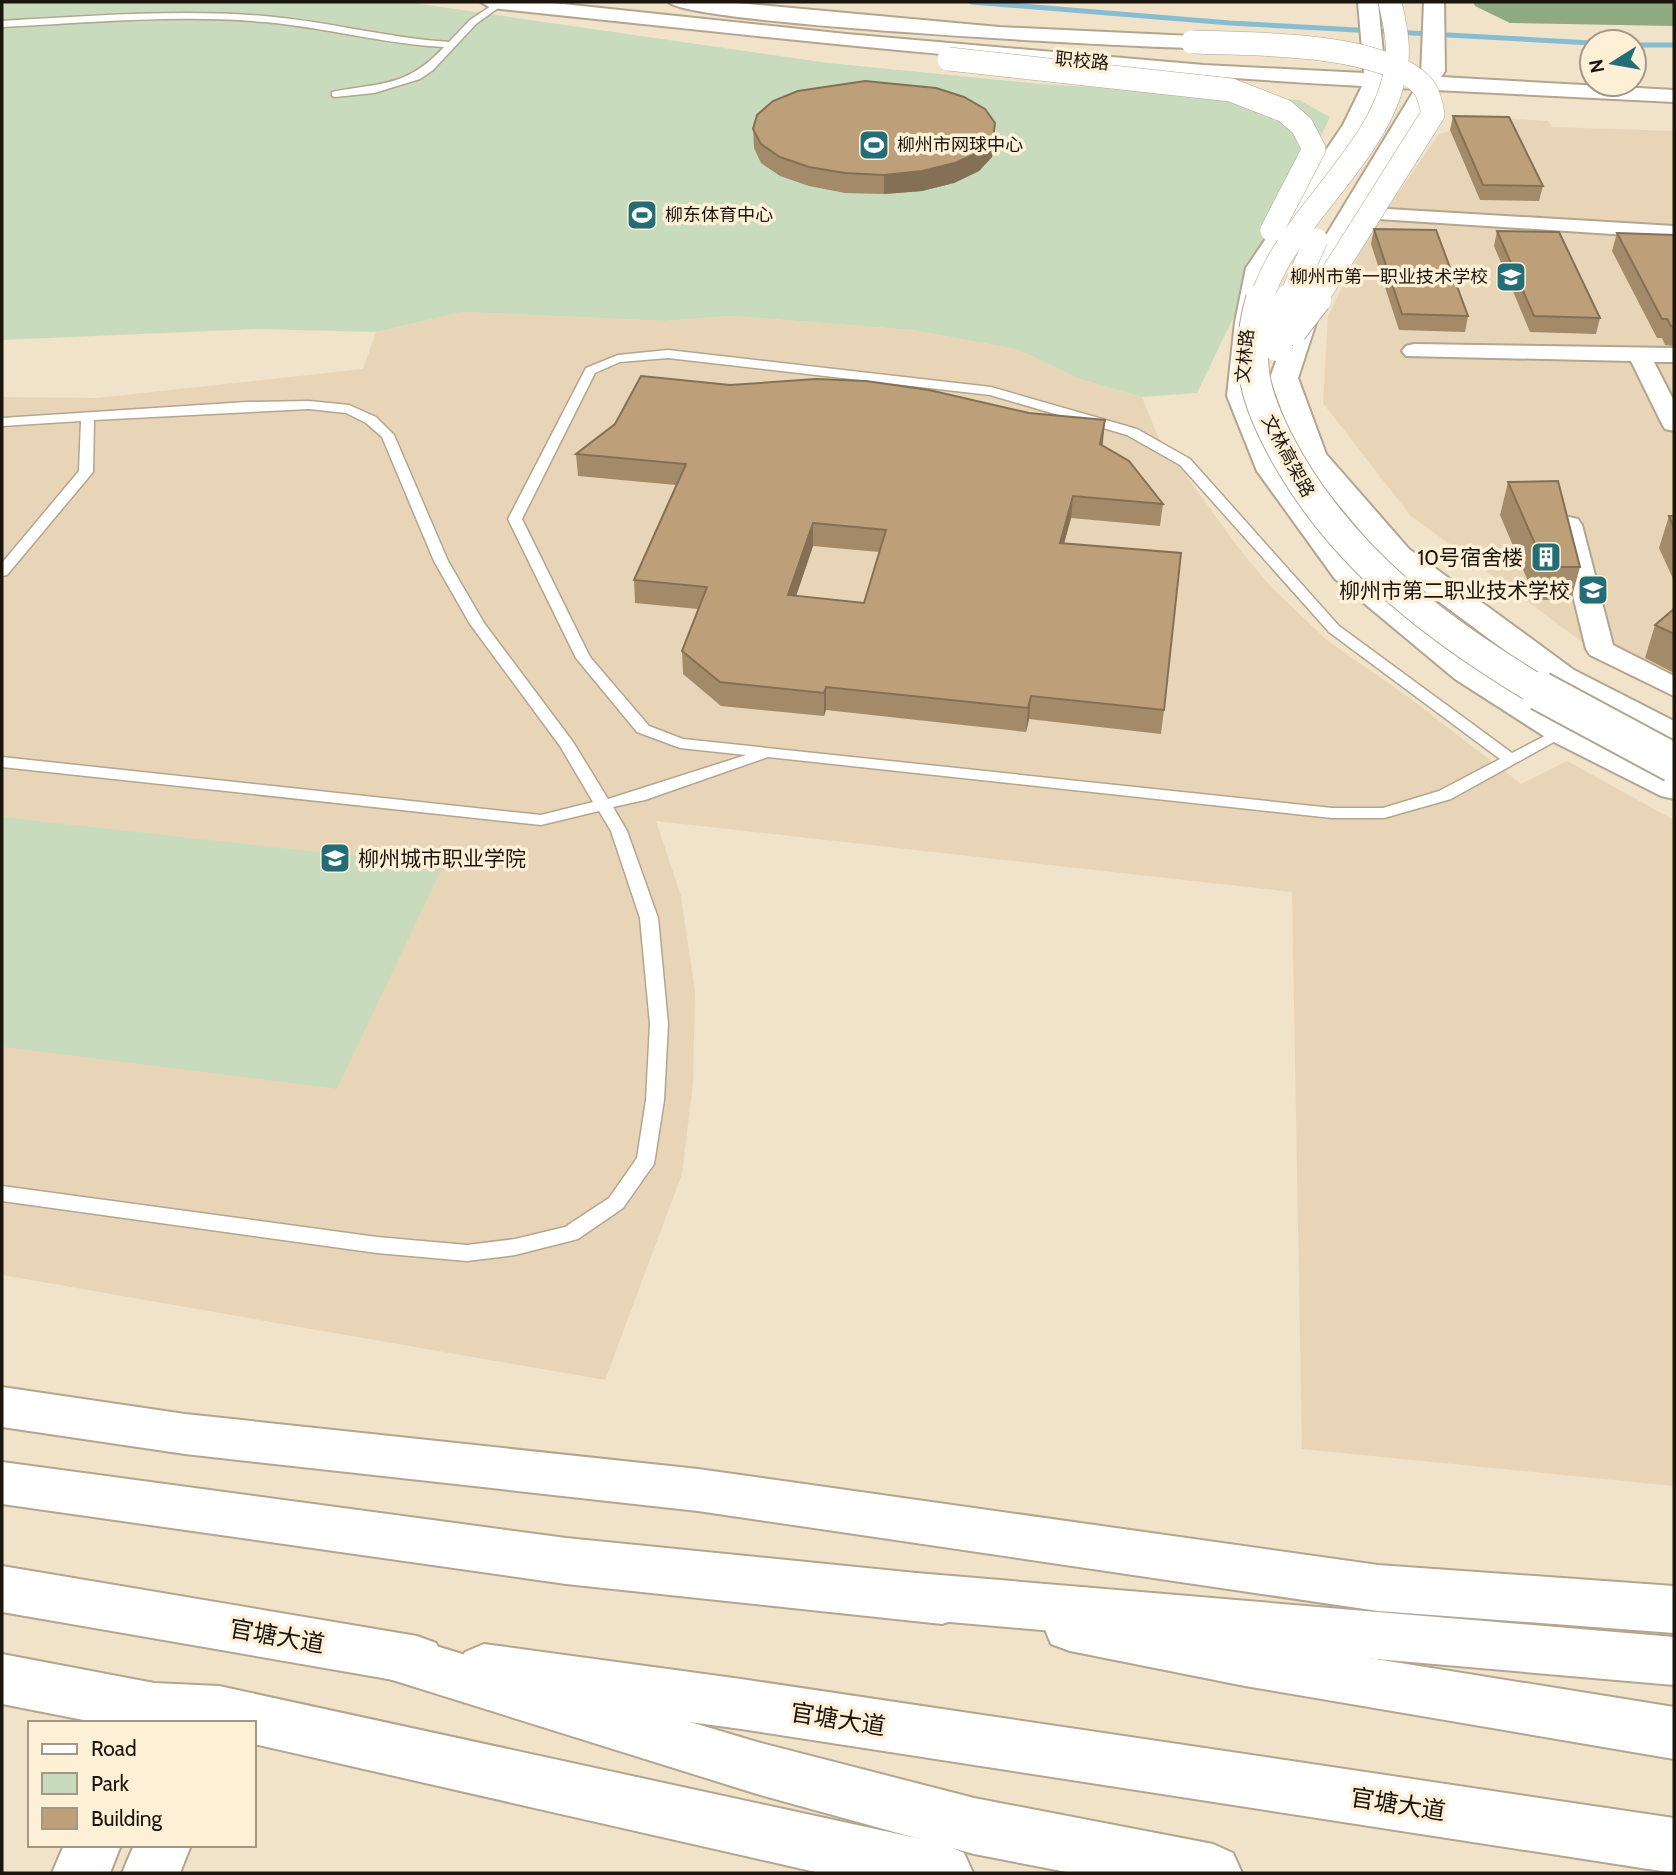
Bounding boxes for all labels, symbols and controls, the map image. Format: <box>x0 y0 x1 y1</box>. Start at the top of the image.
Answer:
north arrow <box>1578 28 1648 98</box>
street label: 职校路 <box>1054 48 1110 74</box>
text: N <box>1584 57 1609 75</box>
sports icon: 柳州市网球中心 <box>857 128 891 162</box>
place label: 柳州市网球中心 <box>897 134 1023 156</box>
sports icon: 柳东体育中心 <box>625 198 659 232</box>
place label: 柳东体育中心 <box>665 204 773 226</box>
school or university icon: 柳州市第一职业技术学校 <box>1494 260 1528 294</box>
place label: 柳州市第一职业技术学校 <box>1290 266 1488 288</box>
street label: 文林路 <box>1232 328 1258 384</box>
street label: 文林高架路 <box>1257 411 1319 501</box>
building icon: 10号宿舍楼 <box>1529 540 1563 574</box>
place label: 10号宿舍楼 <box>1417 545 1523 570</box>
school or university icon: 柳州市第二职业技术学校 <box>1576 573 1610 607</box>
place label: 柳州市第二职业技术学校 <box>1339 578 1570 603</box>
school or university icon: 柳州城市职业学院 <box>318 841 352 875</box>
place label: 柳州城市职业学院 <box>358 846 526 871</box>
street label: 官塘大道 <box>227 1613 327 1659</box>
street label: 官塘大道 <box>788 1697 888 1741</box>
legend <box>28 1721 256 1847</box>
text: Road <box>91 1736 137 1761</box>
text: Park <box>91 1771 129 1796</box>
street label: 官塘大道 <box>1348 1782 1448 1826</box>
text: Building <box>91 1806 163 1831</box>

